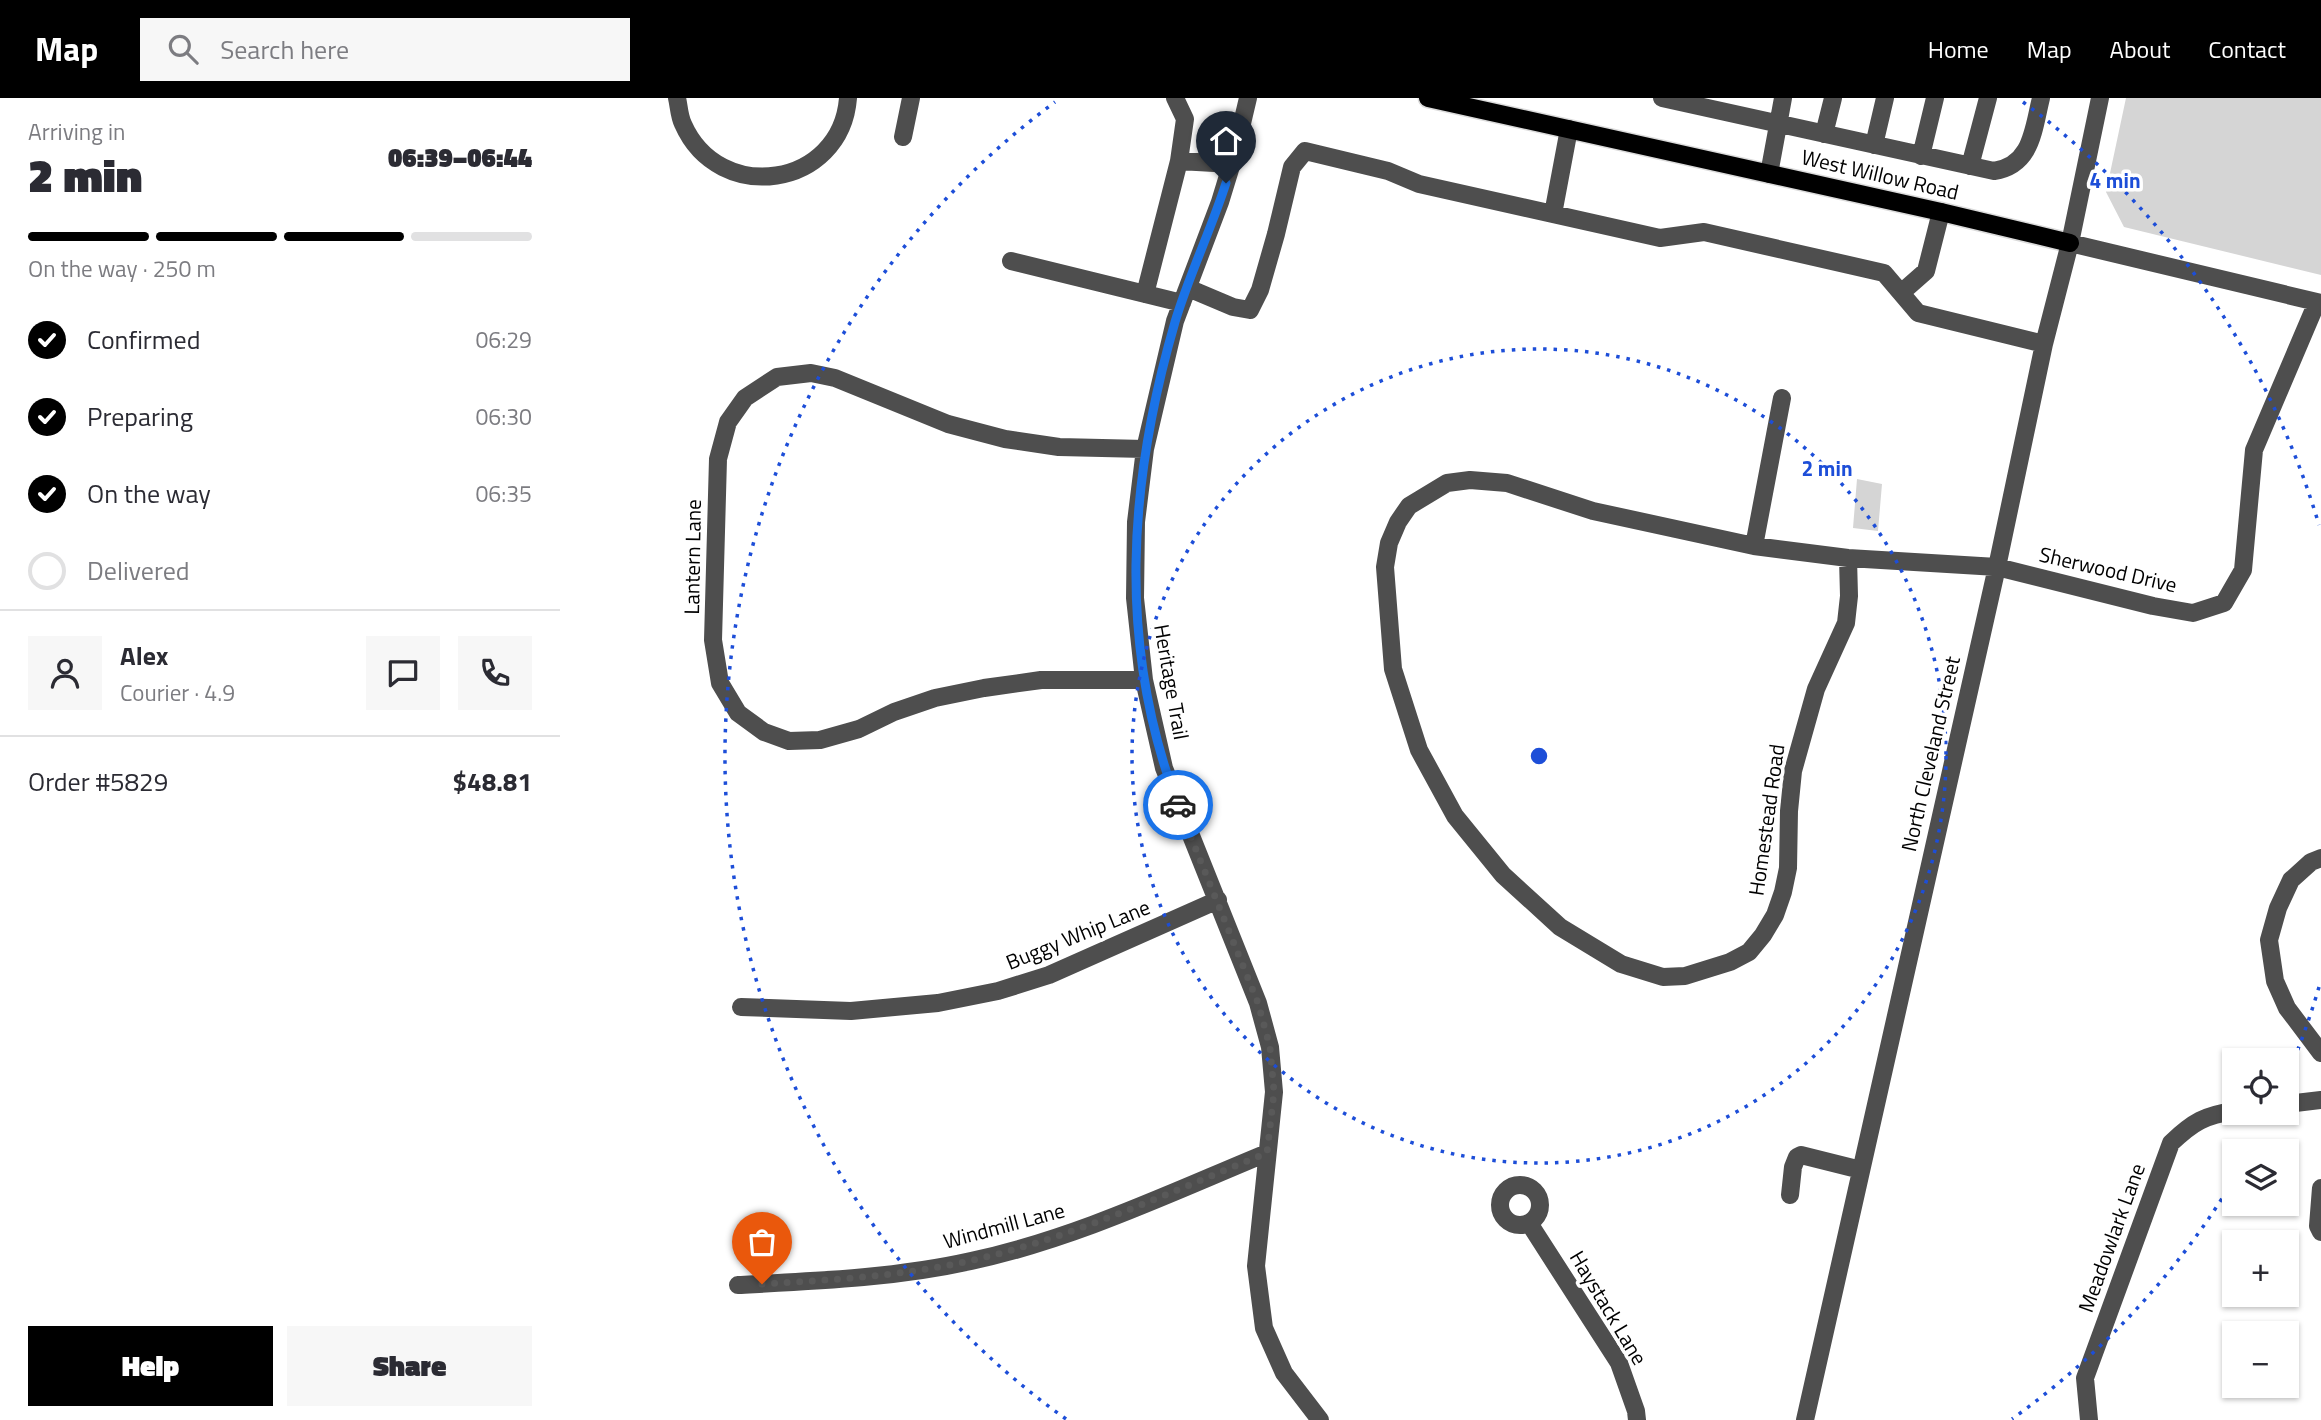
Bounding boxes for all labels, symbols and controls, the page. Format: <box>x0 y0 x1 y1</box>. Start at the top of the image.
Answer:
search box <box>140 18 630 81</box>
text: Map <box>35 24 98 74</box>
icon: search <box>164 30 202 68</box>
text: Search here <box>220 30 349 69</box>
text: Home <box>1928 31 1989 67</box>
text: Map <box>2027 31 2072 67</box>
text: About <box>2110 31 2170 67</box>
text: Contact <box>2208 31 2286 67</box>
pin <box>1196 111 1256 183</box>
text: Arriving in <box>28 114 125 149</box>
icon: home <box>1207 122 1245 160</box>
text: 06:39–06:44 <box>388 138 532 177</box>
text: 2 min <box>28 140 142 210</box>
street label: West Willow Road <box>1798 140 1962 208</box>
text: 4 min <box>2089 164 2141 196</box>
text: On the way · 250 m <box>28 251 216 286</box>
text: Confirmed <box>87 320 201 359</box>
icon: check <box>28 321 66 359</box>
text: 06:29 <box>475 322 532 357</box>
text: Preparing <box>87 397 193 436</box>
icon: check <box>28 398 66 436</box>
text: 06:30 <box>475 399 532 434</box>
text: 2 min <box>1801 452 1853 484</box>
text: On the way <box>87 474 211 513</box>
icon: check <box>28 475 66 513</box>
text: 06:35 <box>475 476 532 511</box>
street label: Lantern Lane <box>675 499 709 615</box>
street label: Sherwood Drive <box>2036 538 2180 600</box>
text: Delivered <box>87 551 190 590</box>
street label: Heritage Trail <box>1146 621 1198 742</box>
button: person <box>28 636 102 710</box>
text: Alex <box>120 636 168 675</box>
button: chat <box>366 636 440 710</box>
button: phone <box>458 636 532 710</box>
street label: North Cleveland Street <box>1892 652 1968 855</box>
text: Courier · 4.9 <box>120 675 235 710</box>
street label: Homestead Road <box>1740 742 1792 898</box>
centre of rings <box>1527 744 1551 768</box>
text: Order #5829 <box>28 762 168 801</box>
text: $48.81 <box>453 762 532 801</box>
courier <box>1143 770 1213 840</box>
icon: car <box>1159 786 1197 824</box>
street label: Buggy Whip Lane <box>1001 891 1155 978</box>
map controls <box>2222 1048 2299 1398</box>
button: locate <box>2222 1048 2299 1125</box>
button: layers <box>2222 1139 2299 1216</box>
street label: Meadowlark Lane <box>2069 1159 2153 1317</box>
street label: Windmill Lane <box>939 1193 1068 1257</box>
pin <box>732 1212 792 1284</box>
icon: bag <box>743 1223 781 1261</box>
button: + <box>2222 1230 2299 1307</box>
street label: Haystack Lane <box>1562 1244 1656 1371</box>
button: − <box>2222 1321 2299 1398</box>
button: Help <box>28 1326 273 1406</box>
button: Share <box>287 1326 532 1406</box>

